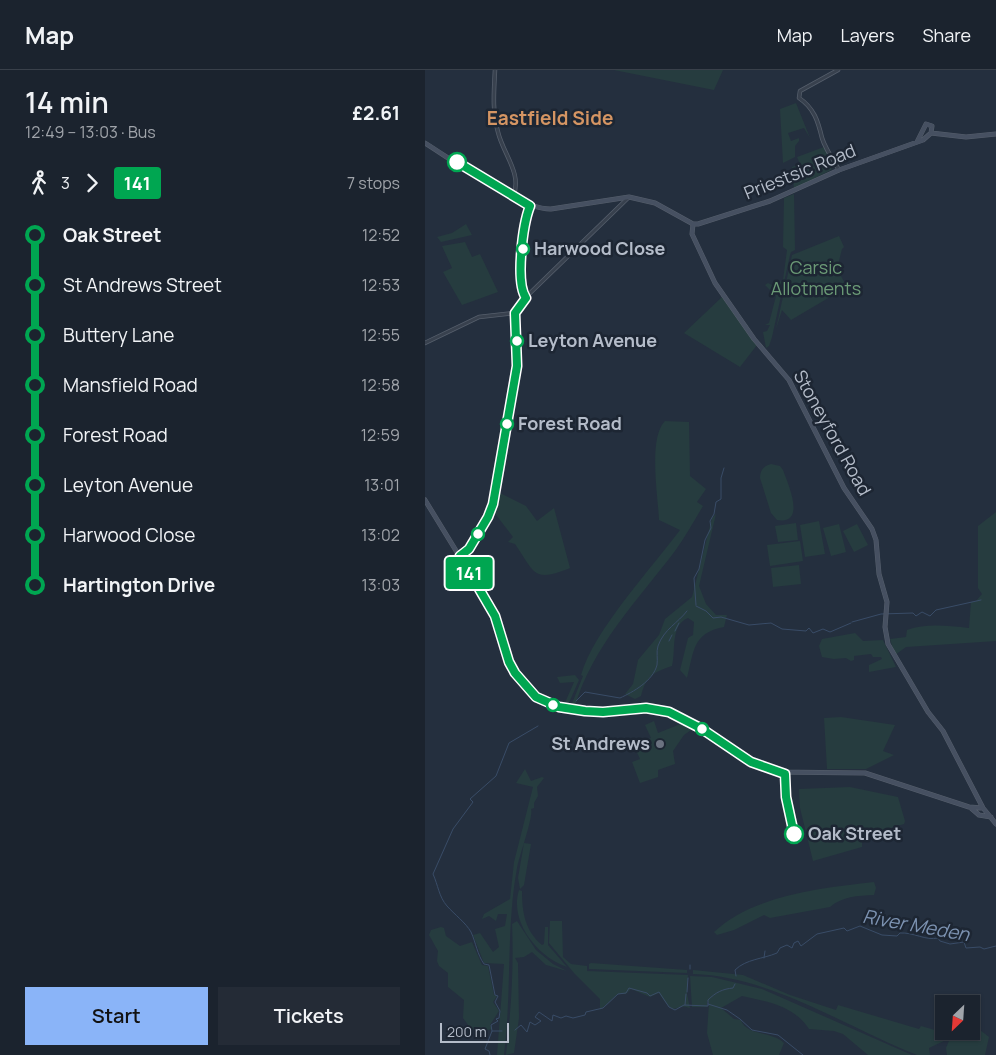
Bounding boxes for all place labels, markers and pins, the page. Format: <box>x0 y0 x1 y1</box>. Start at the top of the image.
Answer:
unlabelled marker <box>447 152 467 172</box>
place label: Harwood Close <box>534 236 666 260</box>
marker: Harwood Close <box>516 242 530 256</box>
place label: Leyton Avenue <box>528 328 657 352</box>
marker: Leyton Avenue <box>510 334 524 348</box>
place label: Forest Road <box>518 411 622 435</box>
marker: Forest Road <box>500 417 514 431</box>
unlabelled marker <box>471 527 485 541</box>
unlabelled marker <box>546 698 560 712</box>
unlabelled marker <box>695 722 709 736</box>
place label: St Andrews <box>551 731 650 755</box>
marker: St Andrews <box>654 738 666 750</box>
place label: Oak Street <box>808 821 901 845</box>
marker: Oak Street <box>784 824 804 844</box>

